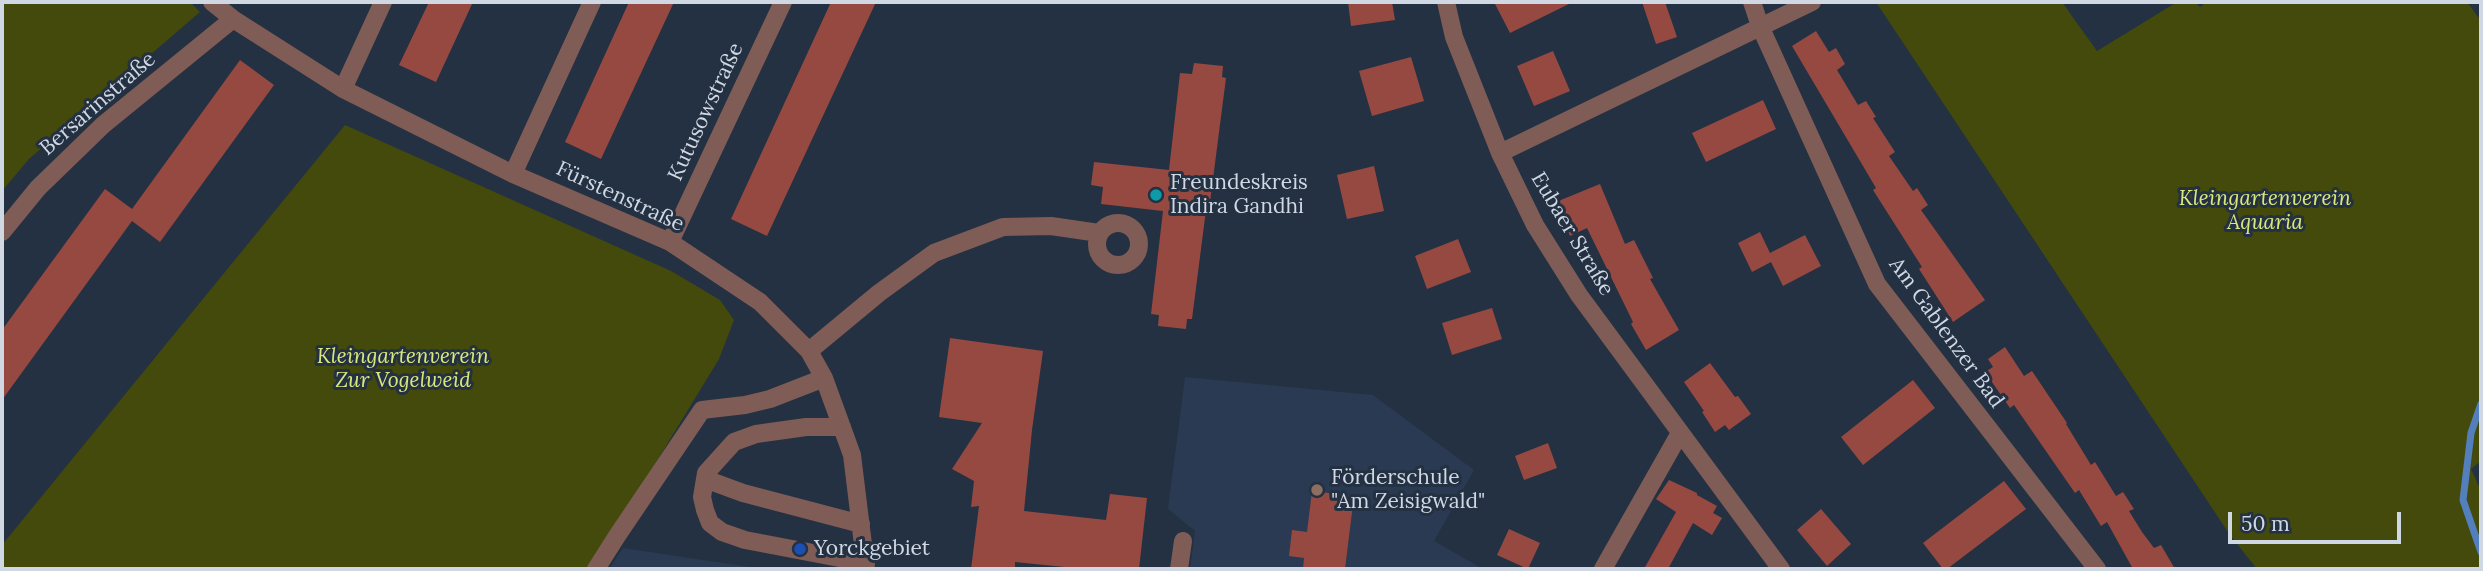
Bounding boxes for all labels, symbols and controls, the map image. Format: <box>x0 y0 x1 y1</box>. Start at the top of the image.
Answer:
street label: Kutusowstraße <box>663 39 749 185</box>
street label: Bersarinstraße <box>35 47 161 161</box>
street label: Fürstenstraße <box>552 156 688 238</box>
street label: Eubaer Straße <box>1525 168 1619 300</box>
place label: Freundeskreis Indira Gandhi <box>1170 170 1308 220</box>
park label: Kleingartenverein Aquaria <box>2179 186 2351 236</box>
marker: Freundeskreis Indira Gandhi <box>1148 187 1164 203</box>
street label: Am Gablenzer Bad <box>1883 253 2009 413</box>
park label: Kleingartenverein Zur Vogelweid <box>317 344 489 394</box>
place label: Förderschule "Am Zeisigwald" <box>1331 465 1485 515</box>
marker: Förderschule "Am Zeisigwald" <box>1309 482 1325 498</box>
scale bar <box>2231 498 2404 542</box>
text: 50 m <box>2241 510 2290 537</box>
place label: Yorckgebiet <box>814 536 930 562</box>
marker: Yorckgebiet <box>792 541 808 557</box>

